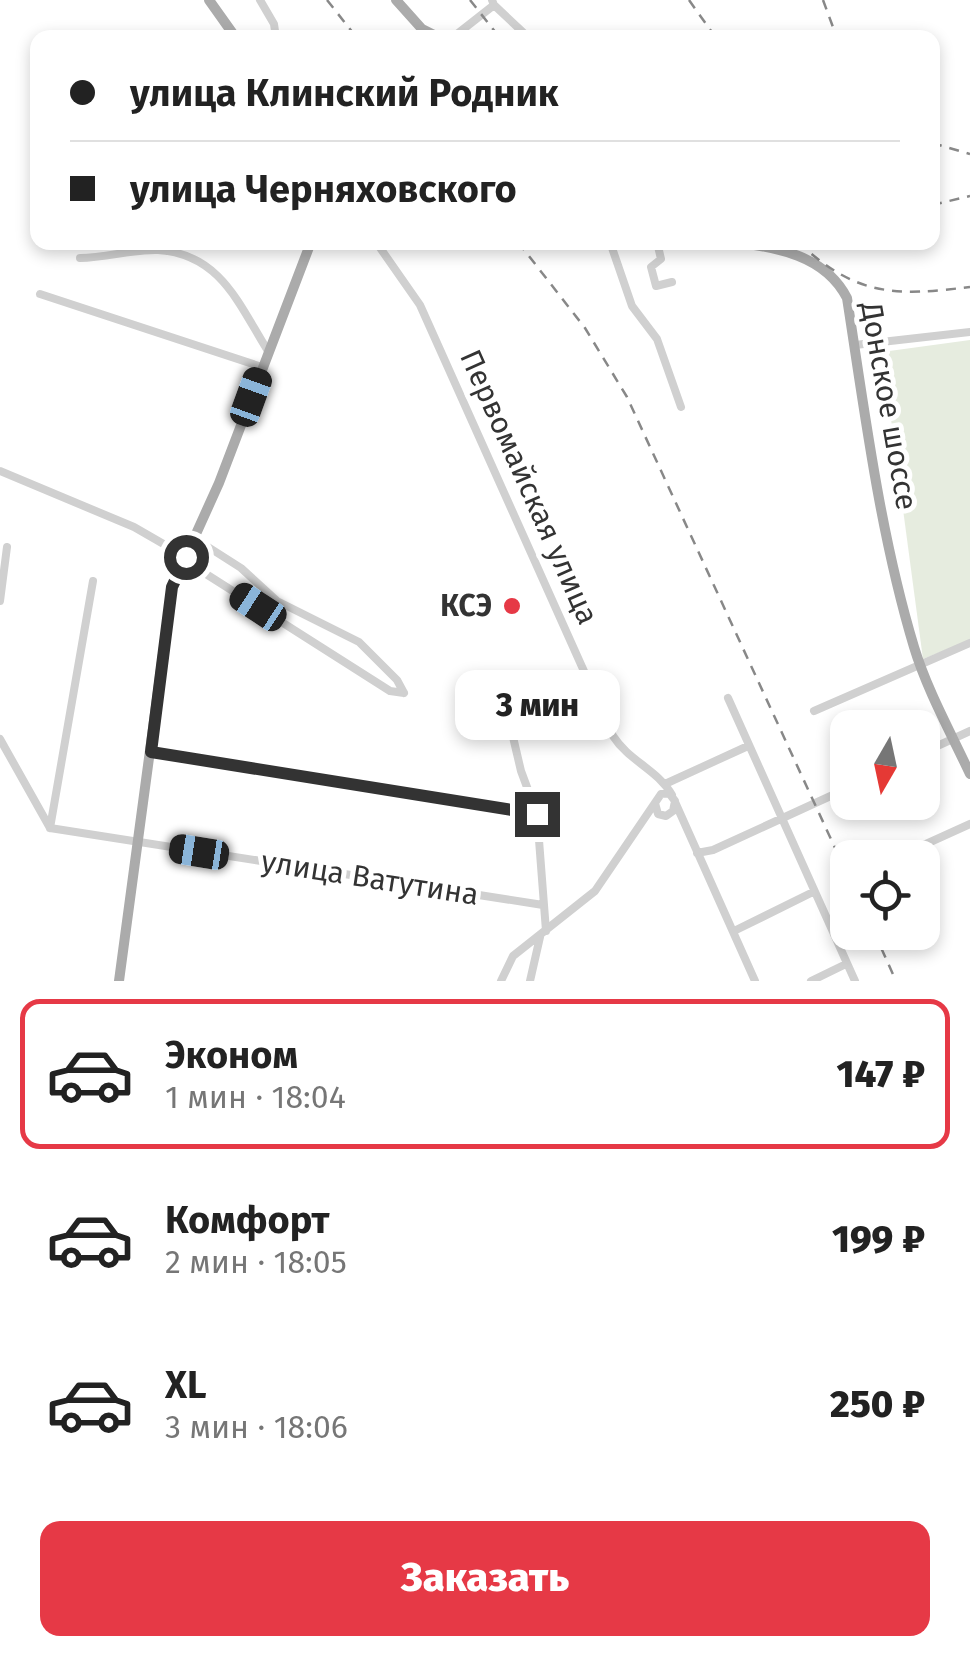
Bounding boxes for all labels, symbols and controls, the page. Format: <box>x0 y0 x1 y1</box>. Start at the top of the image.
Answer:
text: улица Клинский Родник <box>130 70 559 116</box>
text: улица Черняховского <box>130 166 517 212</box>
street label: Донское шоссе <box>853 298 925 513</box>
street label: Первомайская улица <box>452 344 606 630</box>
car <box>227 364 275 430</box>
route start <box>164 535 209 580</box>
car <box>225 578 291 636</box>
place label: КСЭ <box>440 588 492 624</box>
marker: КСЭ <box>501 595 523 617</box>
callout: 3 мин <box>454 669 620 739</box>
text: 3 мин <box>496 686 579 724</box>
north arrow <box>830 710 940 820</box>
map controls <box>830 710 940 950</box>
route end <box>515 792 560 837</box>
car <box>167 832 231 872</box>
button: locate <box>830 840 940 950</box>
street label: улица Ватутина <box>259 843 481 913</box>
icon: car <box>45 1029 135 1119</box>
text: Эконом <box>165 1032 298 1078</box>
text: 147 ₽ <box>837 1051 925 1097</box>
text: 1 мин · 18:04 <box>165 1078 346 1116</box>
icon: car <box>45 1194 135 1284</box>
text: Комфорт <box>165 1197 329 1243</box>
text: 199 ₽ <box>832 1216 925 1262</box>
text: 2 мин · 18:05 <box>165 1243 347 1281</box>
icon: car <box>45 1359 135 1449</box>
text: XL <box>165 1362 207 1408</box>
text: 250 ₽ <box>830 1381 925 1427</box>
text: 3 мин · 18:06 <box>165 1408 348 1446</box>
button: Заказать <box>40 1521 930 1636</box>

